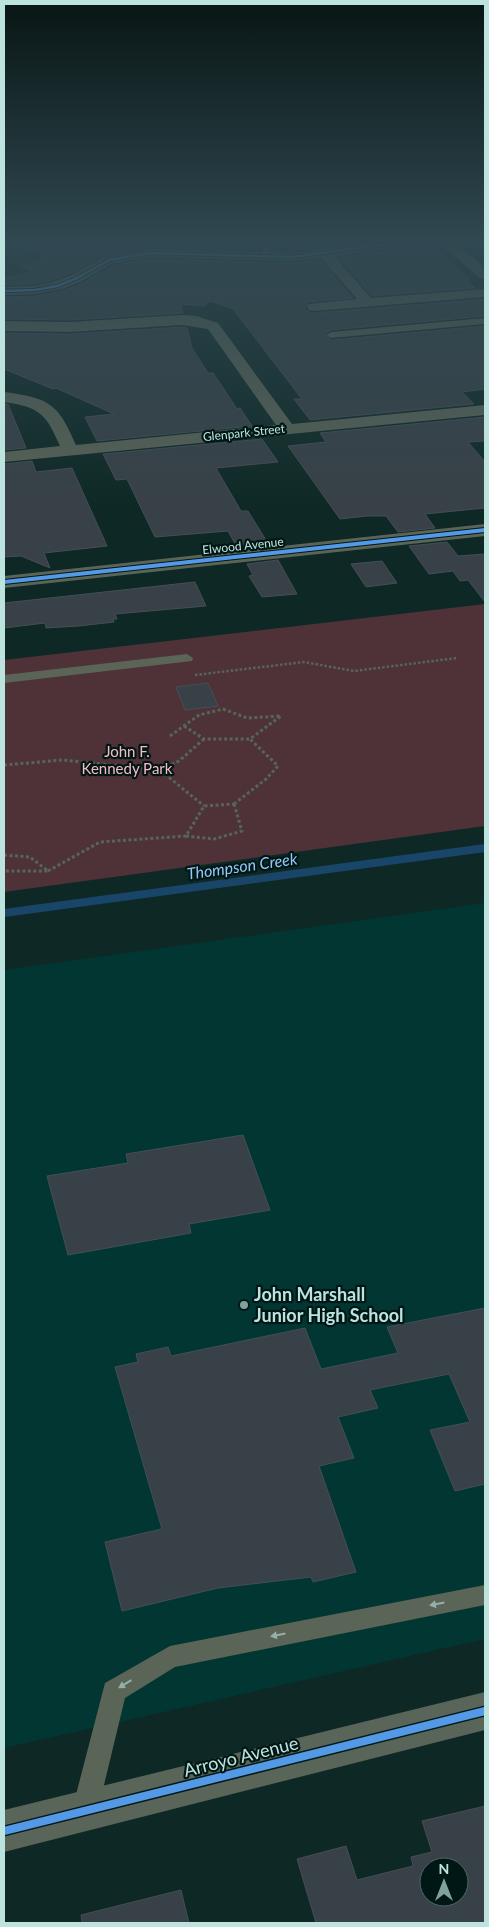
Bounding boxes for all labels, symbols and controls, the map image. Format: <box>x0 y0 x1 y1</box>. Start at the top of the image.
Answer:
street label: Glenpark Street <box>202 421 286 444</box>
street label: Elwood Avenue <box>201 534 284 557</box>
park label: John F. Kennedy Park <box>82 742 173 777</box>
water label: Thompson Creek <box>185 848 299 883</box>
place label: John Marshall Junior High School <box>254 1283 404 1326</box>
marker: John Marshall Junior High School <box>238 1299 250 1311</box>
one-way arrow <box>430 1600 445 1608</box>
one-way arrow <box>270 1632 286 1640</box>
one-way arrow <box>119 1679 132 1689</box>
street label: Arroyo Avenue <box>181 1731 300 1781</box>
north arrow <box>419 1857 469 1907</box>
text: N <box>439 1860 449 1877</box>

